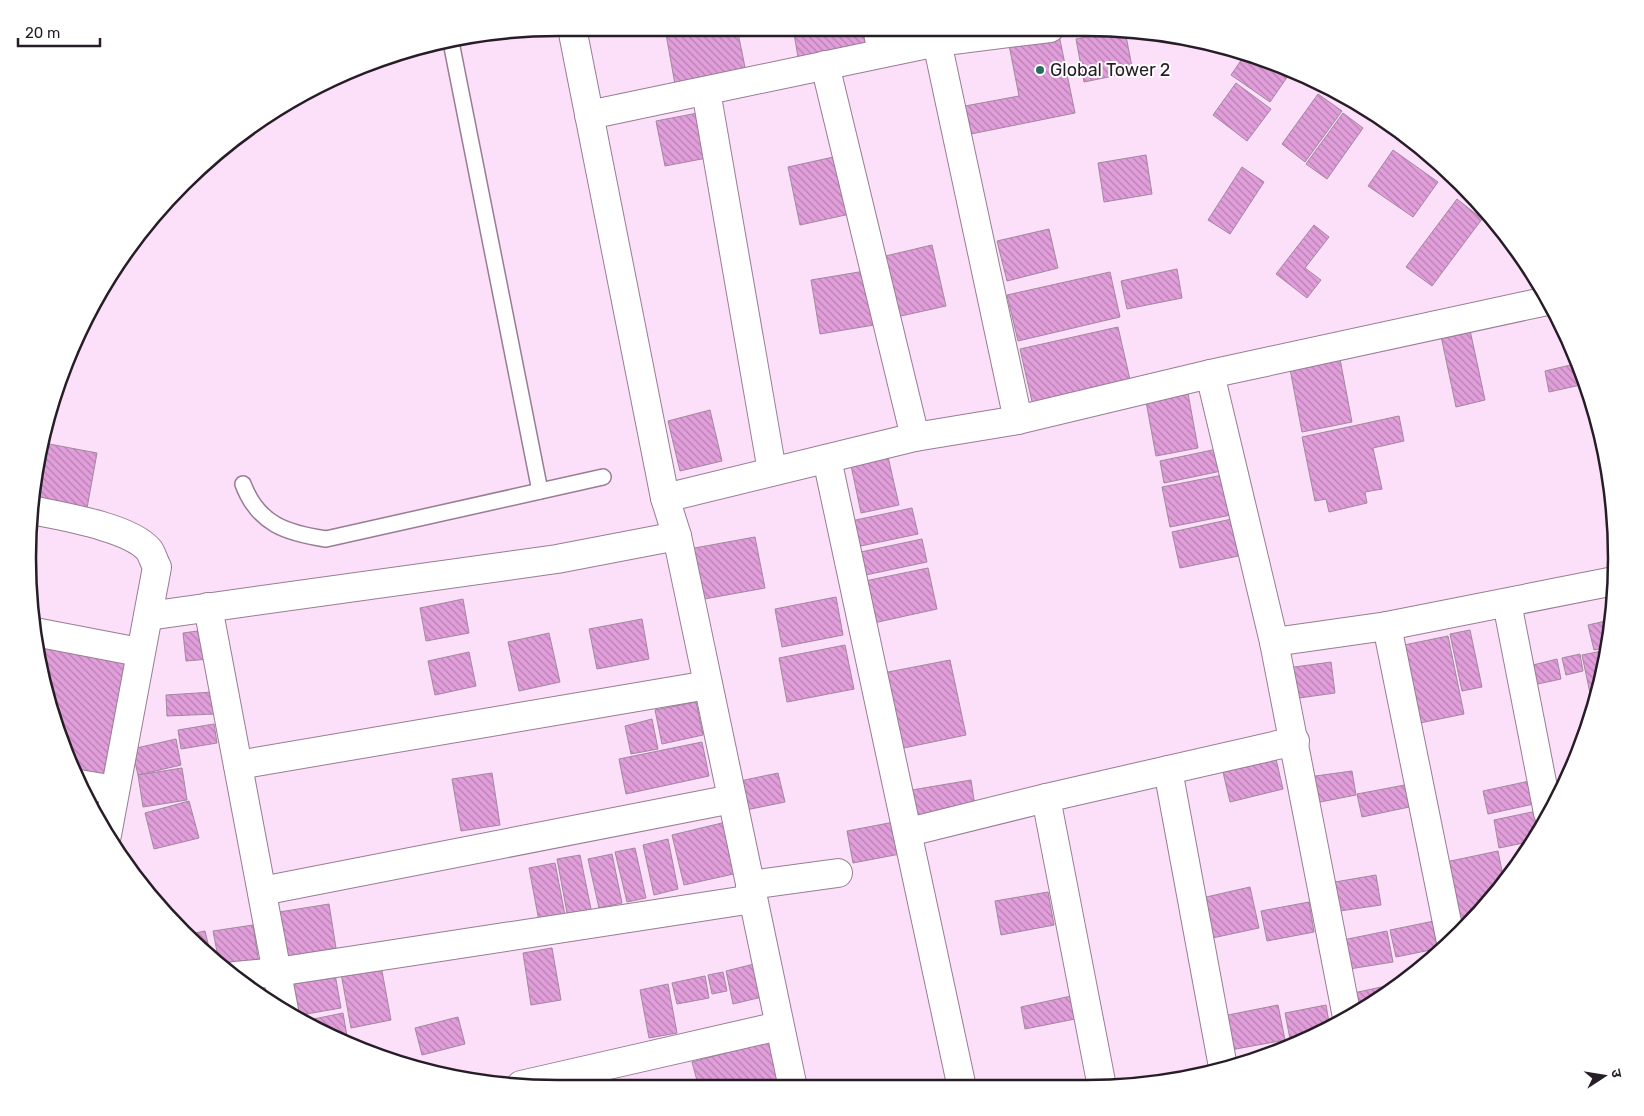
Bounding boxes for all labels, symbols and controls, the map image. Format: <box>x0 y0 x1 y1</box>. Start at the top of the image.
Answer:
scale bar <box>18 15 100 47</box>
text: 20 m <box>25 24 60 42</box>
place label: Global Tower 2 <box>1050 59 1170 81</box>
marker: Global Tower 2 <box>1034 64 1046 76</box>
north arrow <box>1579 1051 1629 1101</box>
text: उ <box>1607 1068 1626 1080</box>

